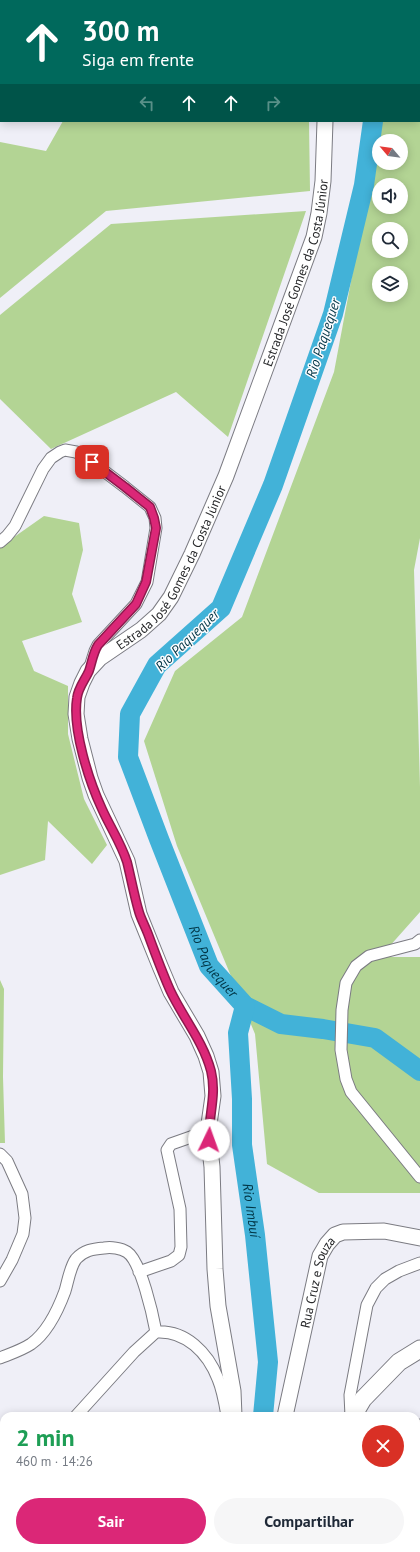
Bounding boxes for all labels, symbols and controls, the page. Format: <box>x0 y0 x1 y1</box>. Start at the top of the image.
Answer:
text: 300 m <box>82 12 159 49</box>
icon: ahead <box>16 16 68 68</box>
text: Siga em frente <box>82 48 194 71</box>
icon: left <box>136 92 158 114</box>
icon: ahead <box>178 92 200 114</box>
icon: ahead <box>220 92 242 114</box>
icon: right <box>262 92 284 114</box>
north arrow <box>372 134 408 170</box>
map controls <box>372 134 408 302</box>
street label: Estrada José Gomes da Costa Júnior <box>259 178 332 369</box>
button: sound <box>372 178 408 214</box>
button: search <box>372 222 408 258</box>
button: layers <box>372 266 408 302</box>
water label: Rio Paquequer <box>302 295 345 380</box>
pin <box>75 445 109 479</box>
icon: arrive <box>81 451 103 473</box>
street label: Estrada José Gomes da Costa Júnior <box>113 482 230 653</box>
water label: Rio Paquequer <box>151 604 224 675</box>
water label: Rio Paquequer <box>185 923 243 1002</box>
position arrow <box>188 1119 230 1161</box>
water label: Rio Imbuí <box>239 1182 264 1240</box>
street label: Rua Cruz e Souza <box>296 1232 339 1330</box>
text: 2 min <box>16 1422 75 1453</box>
button: close <box>362 1425 404 1467</box>
text: 460 m · 14:26 <box>16 1453 93 1470</box>
button: Sair <box>16 1498 206 1544</box>
button: Compartilhar <box>214 1498 404 1544</box>

